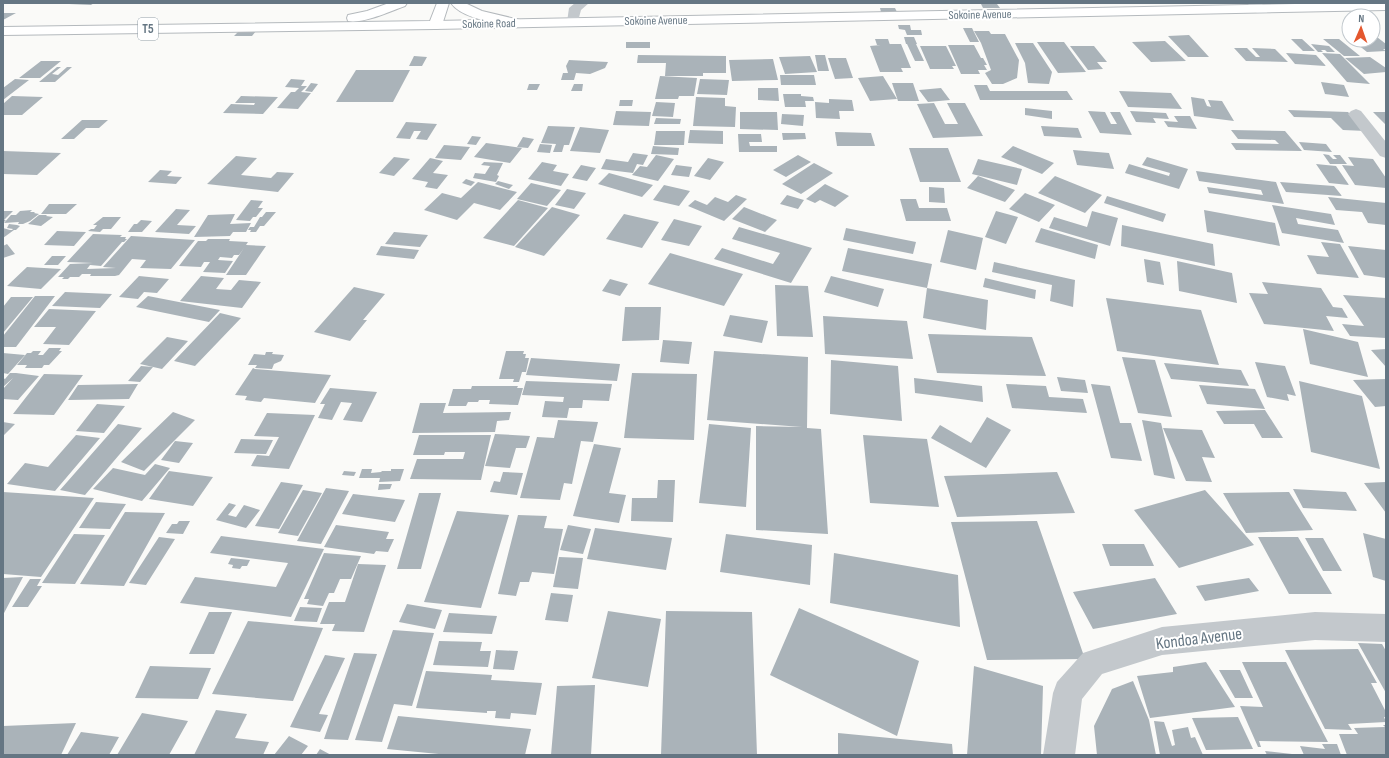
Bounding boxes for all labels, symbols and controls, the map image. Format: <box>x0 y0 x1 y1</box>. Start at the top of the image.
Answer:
street label: Sokoine Avenue <box>948 7 1012 23</box>
north arrow <box>1341 8 1381 48</box>
text: N <box>1358 12 1365 25</box>
street label: Sokoine Avenue <box>624 13 688 29</box>
street label: Sokoine Road <box>462 16 516 32</box>
road number: T5 <box>138 18 158 40</box>
street label: Kondoa Avenue <box>1155 624 1243 654</box>

